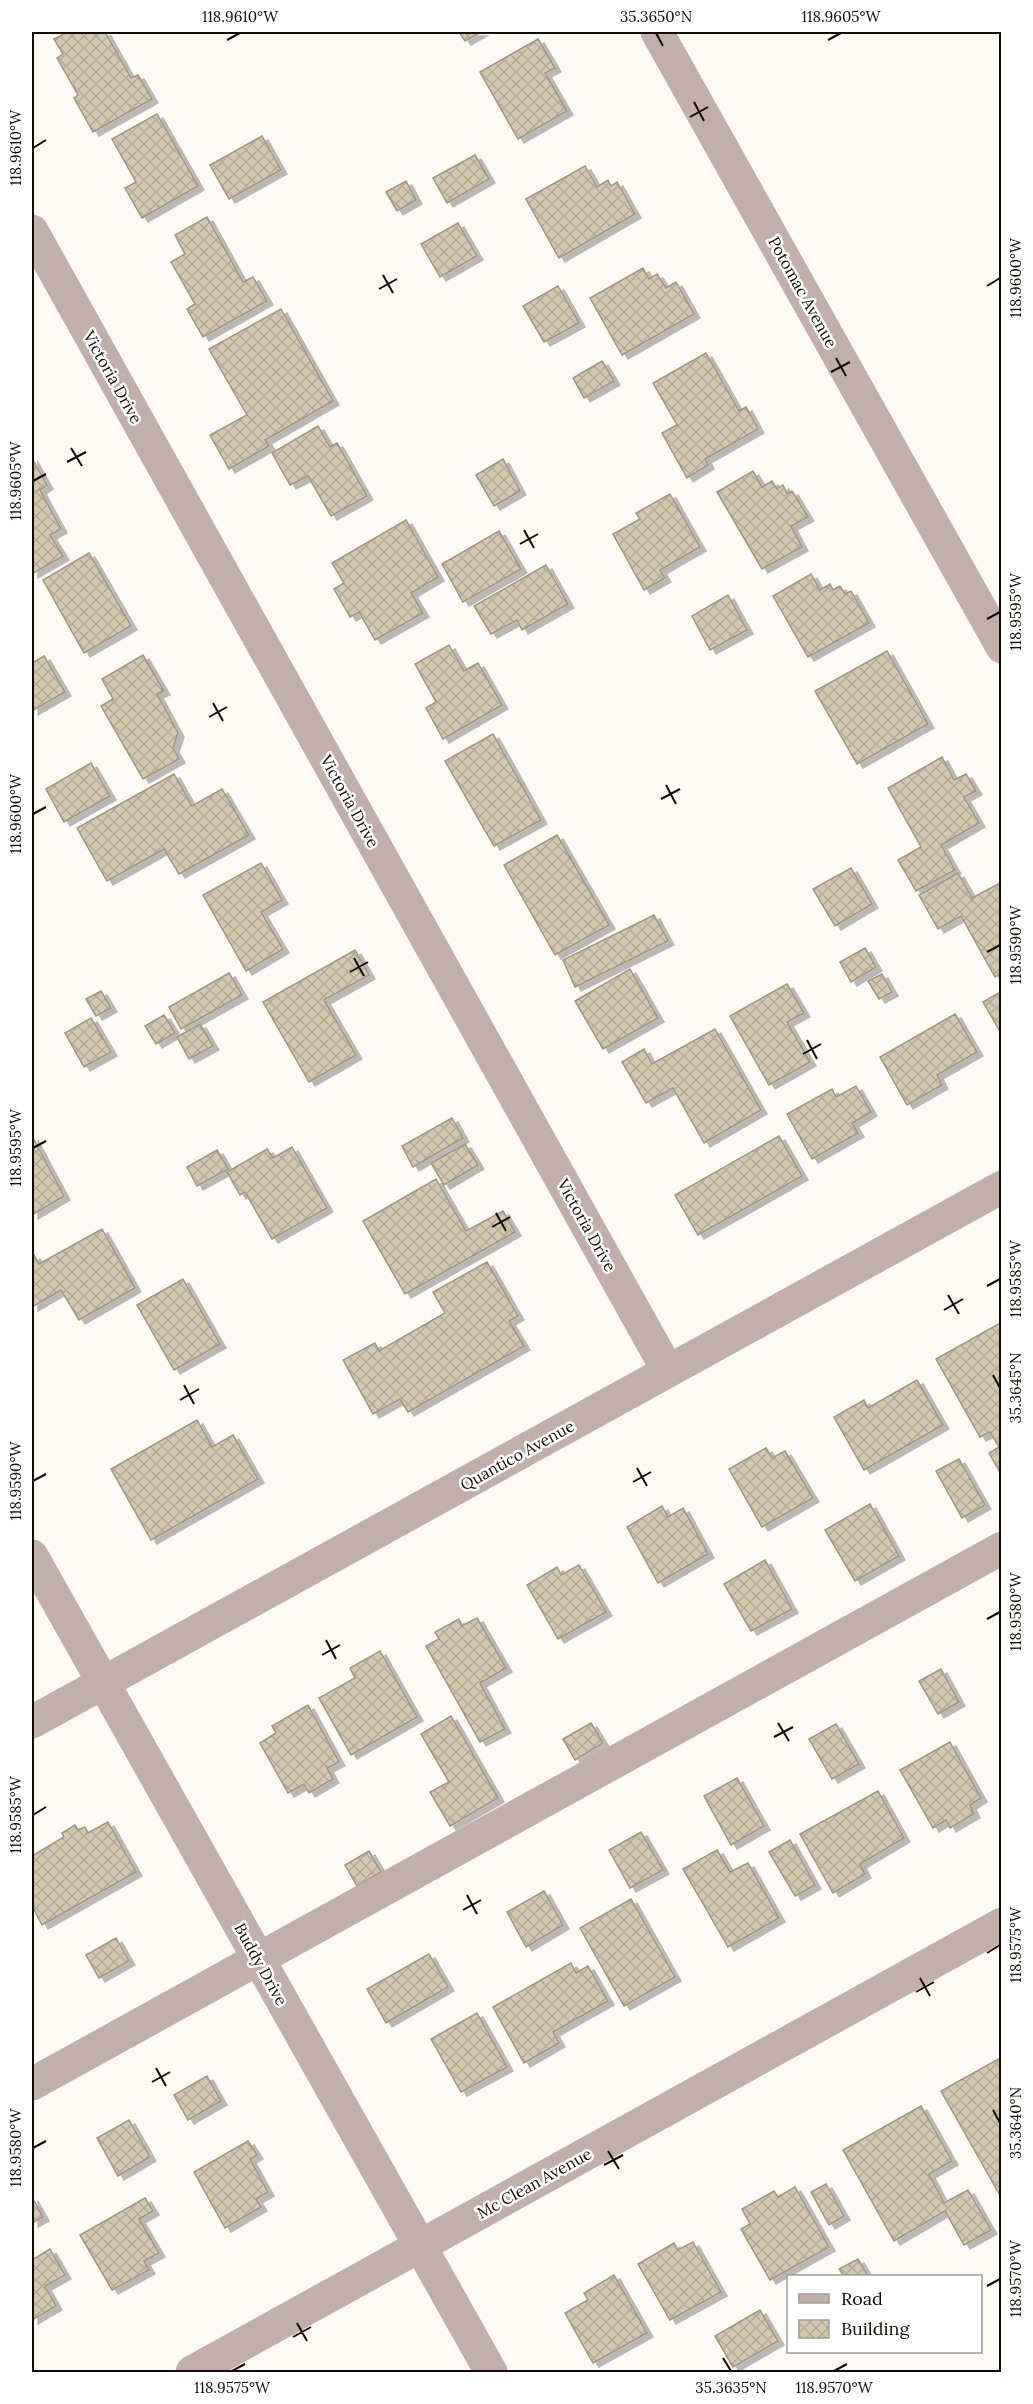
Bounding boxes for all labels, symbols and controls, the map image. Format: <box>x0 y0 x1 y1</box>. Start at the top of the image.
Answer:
text: 118.9610°W <box>202 7 279 26</box>
text: 35.3650°N <box>620 7 692 26</box>
text: 118.9605°W <box>802 7 882 26</box>
text: 118.9610°W <box>6 109 25 186</box>
street label: Potomac Avenue <box>764 233 842 351</box>
text: 118.9600°W <box>1006 237 1025 318</box>
street label: Victoria Drive <box>79 326 147 427</box>
text: 118.9605°W <box>6 440 25 520</box>
text: 118.9595°W <box>1006 572 1025 651</box>
street label: Victoria Drive <box>316 750 384 851</box>
text: 118.9600°W <box>6 773 25 854</box>
text: 118.9590°W <box>1006 904 1025 984</box>
text: 118.9595°W <box>6 1108 25 1187</box>
street label: Victoria Drive <box>553 1174 621 1275</box>
text: 118.9585°W <box>1006 1239 1025 1318</box>
text: 35.3645°N <box>1006 1352 1025 1424</box>
street label: Quantico Avenue <box>457 1415 578 1495</box>
text: 118.9590°W <box>6 1440 25 1520</box>
text: 118.9580°W <box>1006 1572 1025 1651</box>
text: 118.9585°W <box>6 1775 25 1854</box>
text: 118.9575°W <box>1006 1906 1025 1983</box>
street label: Buddy Drive <box>230 1919 292 2009</box>
text: 35.3640°N <box>1006 2087 1025 2159</box>
text: 118.9580°W <box>6 2108 25 2187</box>
street label: Mc Clean Avenue <box>473 2143 595 2223</box>
text: 118.9570°W <box>1006 2239 1025 2318</box>
legend <box>787 2275 982 2353</box>
text: Road <box>841 2287 883 2310</box>
text: Building <box>841 2317 911 2340</box>
text: 118.9575°W <box>194 2378 271 2397</box>
text: 35.3635°N <box>695 2378 767 2397</box>
text: 118.9570°W <box>795 2378 874 2397</box>

